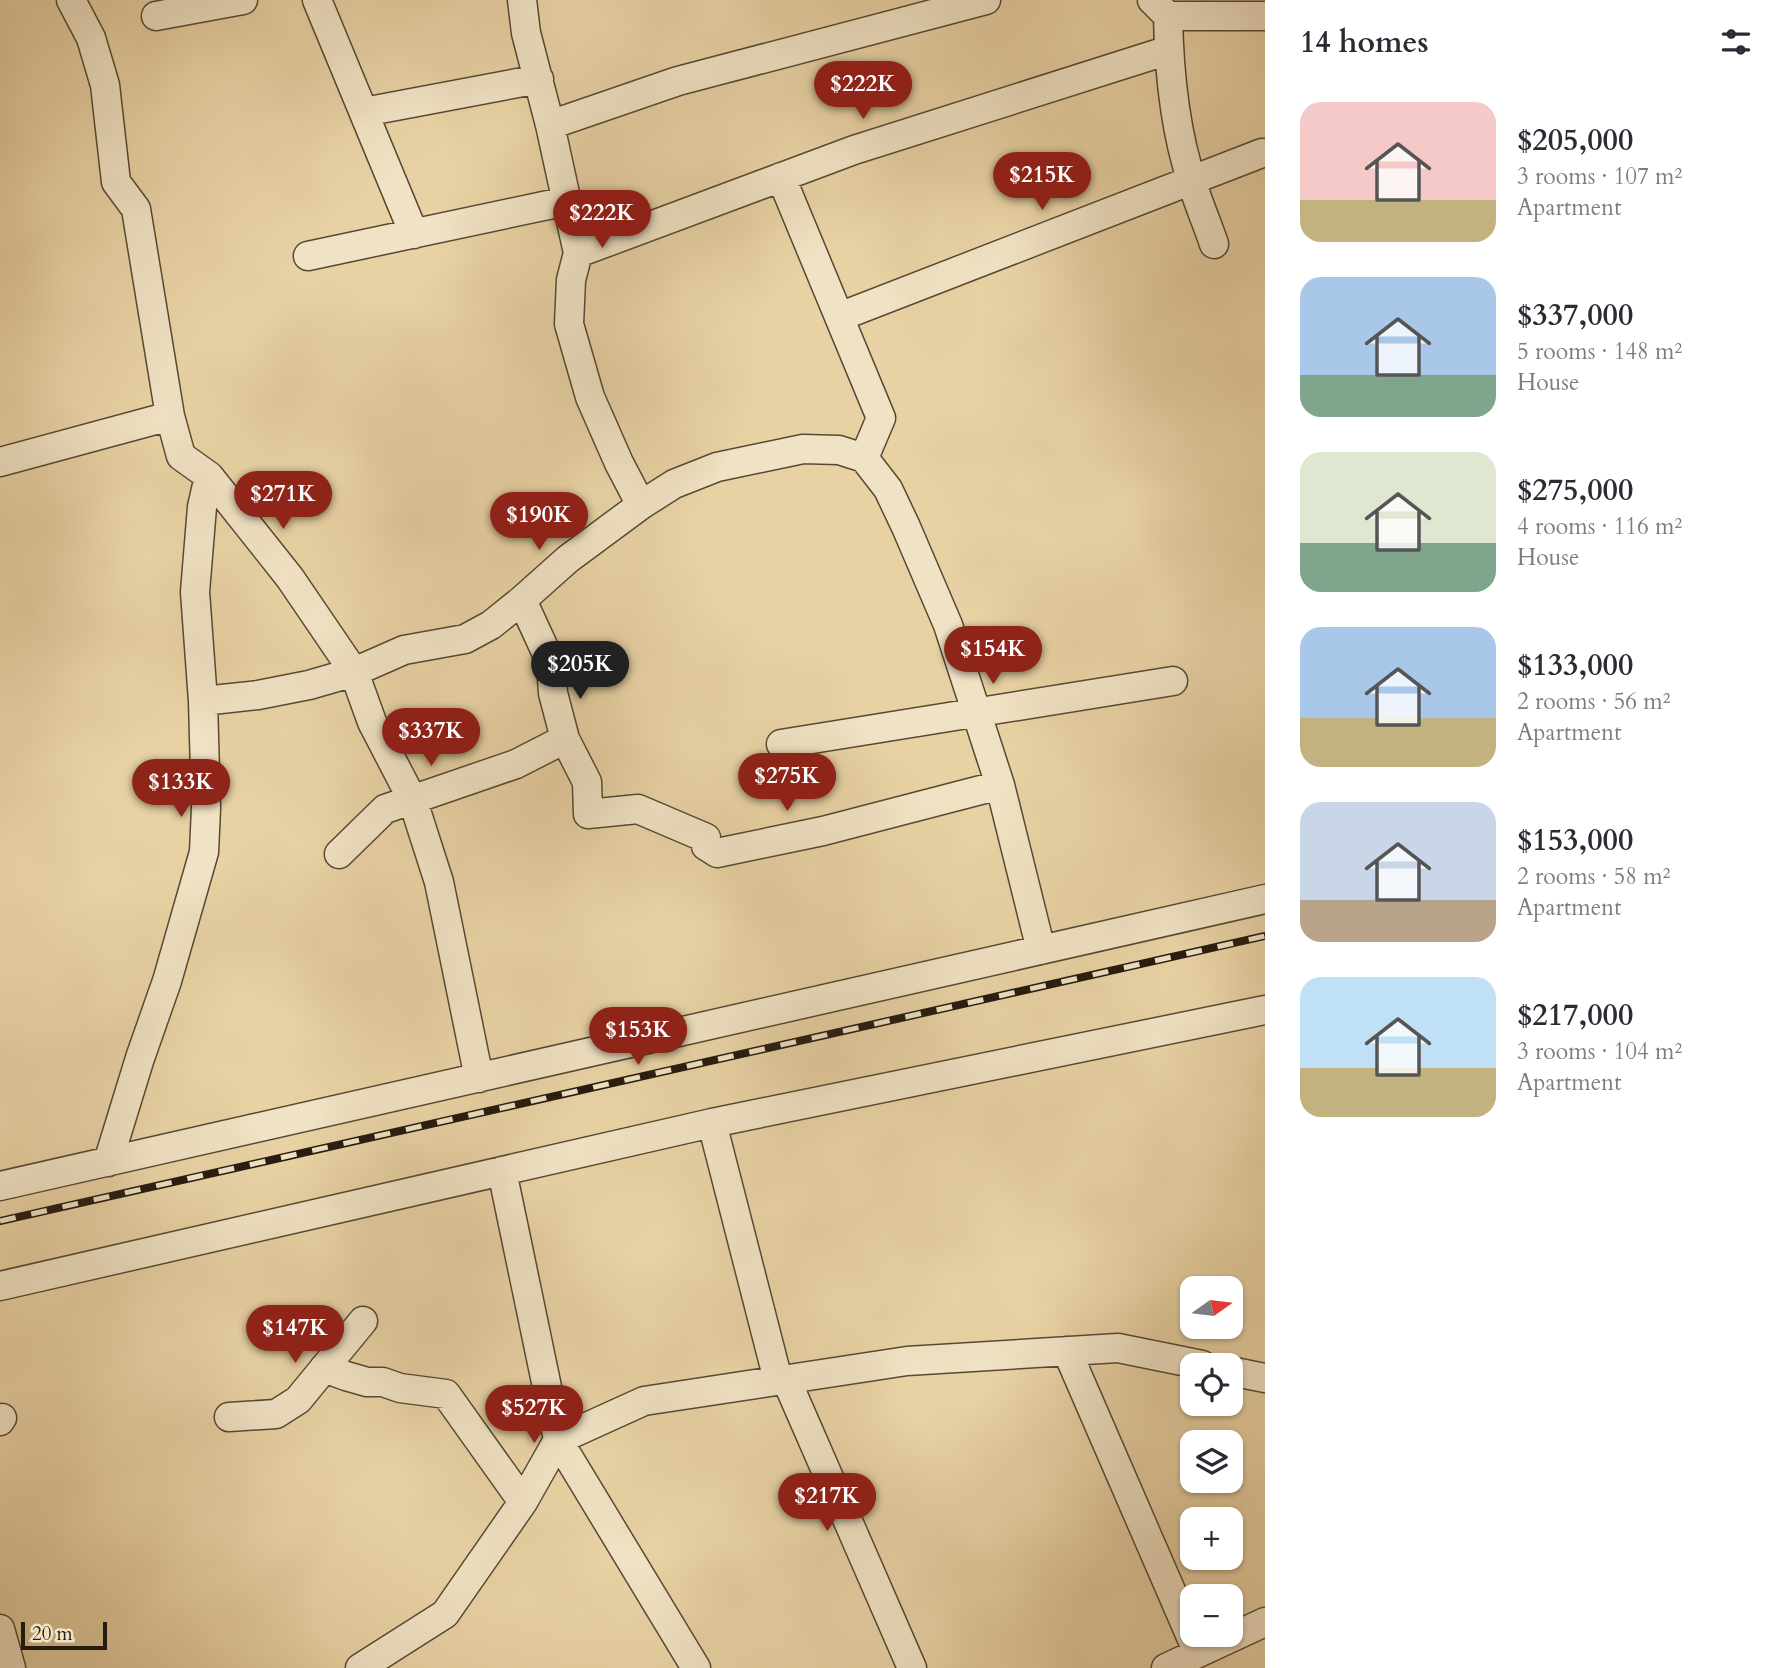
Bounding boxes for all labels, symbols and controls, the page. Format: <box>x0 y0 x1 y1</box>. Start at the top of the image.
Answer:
text: 14 homes <box>1300 22 1429 63</box>
icon: filters <box>1717 23 1755 61</box>
pin: $222K <box>814 61 912 121</box>
text: $222K <box>830 68 896 99</box>
text: $205,000 <box>1517 120 1633 161</box>
icon: home <box>1356 130 1440 214</box>
pin: $215K <box>993 152 1091 212</box>
text: $215K <box>1009 159 1075 190</box>
text: 3 rooms · 107 m² <box>1517 161 1682 192</box>
pin: $222K <box>553 190 651 250</box>
text: Apartment <box>1517 192 1621 223</box>
text: $222K <box>569 197 635 228</box>
text: $337,000 <box>1517 295 1633 336</box>
icon: home <box>1356 305 1440 389</box>
text: 5 rooms · 148 m² <box>1517 336 1682 367</box>
text: House <box>1517 367 1579 398</box>
text: $275,000 <box>1517 470 1633 511</box>
pin: $271K <box>234 472 332 531</box>
text: $271K <box>250 478 316 509</box>
icon: home <box>1356 480 1440 564</box>
pin: $190K <box>490 492 588 552</box>
text: $190K <box>506 499 572 530</box>
text: 4 rooms · 116 m² <box>1517 511 1682 542</box>
text: House <box>1517 542 1579 573</box>
pin: $154K <box>944 626 1042 686</box>
text: $154K <box>960 633 1026 664</box>
pin: $205K <box>531 642 629 701</box>
text: $133,000 <box>1517 645 1633 686</box>
text: $205K <box>547 648 613 679</box>
icon: home <box>1356 655 1440 739</box>
text: 2 rooms · 56 m² <box>1517 686 1670 717</box>
pin: $337K <box>382 708 480 768</box>
text: $337K <box>398 715 464 746</box>
text: Apartment <box>1517 717 1621 748</box>
pin: $275K <box>738 754 836 813</box>
pin: $133K <box>132 760 230 819</box>
text: $275K <box>754 760 820 791</box>
text: $133K <box>148 766 214 797</box>
text: $153,000 <box>1517 820 1633 861</box>
icon: home <box>1356 830 1440 914</box>
text: 2 rooms · 58 m² <box>1517 861 1670 892</box>
text: Apartment <box>1517 892 1621 923</box>
text: $217,000 <box>1517 995 1633 1036</box>
icon: home <box>1356 1005 1440 1089</box>
pin: $153K <box>589 1007 687 1067</box>
text: $153K <box>605 1014 671 1045</box>
text: 3 rooms · 104 m² <box>1517 1036 1682 1067</box>
text: Apartment <box>1517 1067 1621 1098</box>
north arrow <box>1180 1276 1242 1339</box>
map controls <box>1180 1276 1243 1647</box>
pin: $147K <box>246 1306 344 1365</box>
text: $147K <box>262 1312 328 1343</box>
button: locate <box>1180 1353 1243 1416</box>
pin: $527K <box>485 1386 583 1445</box>
text: $527K <box>501 1392 567 1423</box>
button: layers <box>1180 1430 1243 1493</box>
pin: $217K <box>778 1474 876 1533</box>
text: $217K <box>794 1480 860 1511</box>
button: + <box>1180 1507 1243 1570</box>
button: − <box>1180 1584 1243 1647</box>
scale bar <box>21 1619 107 1651</box>
text: 20 m <box>32 1621 73 1647</box>

